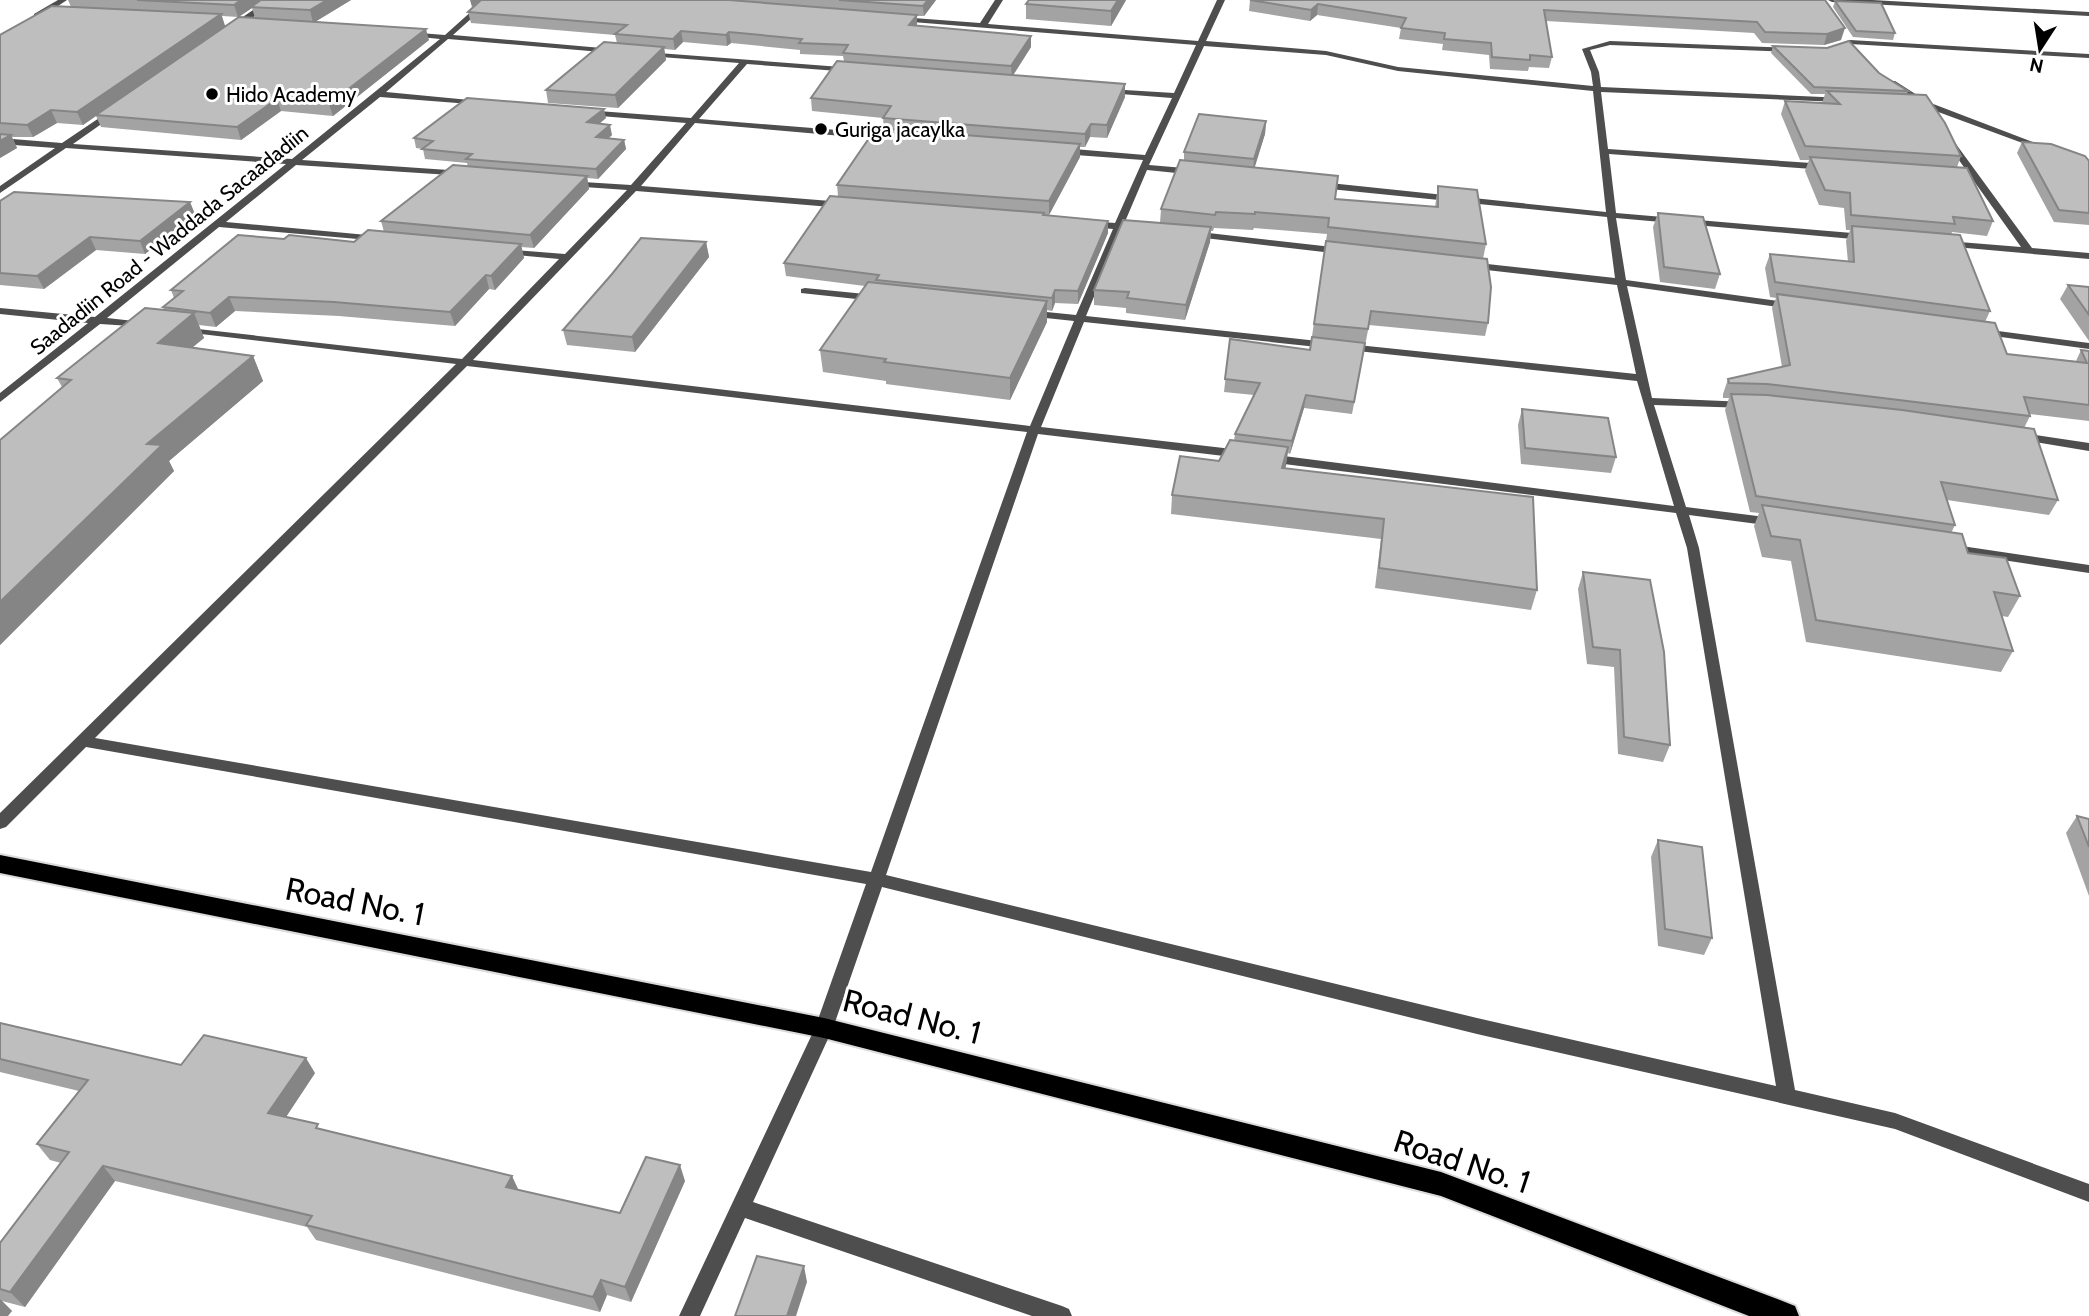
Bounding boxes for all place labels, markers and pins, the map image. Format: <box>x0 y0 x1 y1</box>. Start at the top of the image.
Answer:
place label: Hido Academy <box>226 82 357 107</box>
marker: Hido Academy <box>204 86 220 102</box>
place label: Guriga jacaylka <box>835 117 965 143</box>
marker: Guriga jacaylka <box>813 121 829 137</box>

